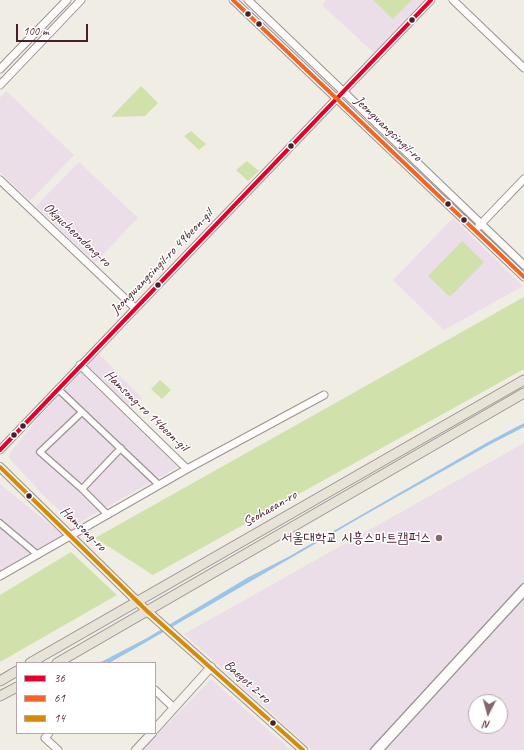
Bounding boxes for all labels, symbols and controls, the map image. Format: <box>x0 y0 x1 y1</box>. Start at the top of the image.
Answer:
unlabelled marker <box>243 9 253 19</box>
unlabelled marker <box>407 15 417 25</box>
scale bar <box>18 16 90 42</box>
unlabelled marker <box>254 19 264 29</box>
text: 100 m <box>23 23 49 39</box>
street label: Jeongwangsingil-ro <box>351 93 425 165</box>
unlabelled marker <box>286 141 296 151</box>
street label: Okgucheondong-ro <box>40 199 114 271</box>
unlabelled marker <box>443 199 453 209</box>
street label: Jeongwangsingil-ro 49beon-gil <box>107 206 217 318</box>
unlabelled marker <box>459 215 469 225</box>
unlabelled marker <box>153 280 163 290</box>
street label: Hamsong-ro 14beon-gil <box>101 367 191 455</box>
unlabelled marker <box>18 421 28 431</box>
unlabelled marker <box>9 430 19 440</box>
street label: Seohaean-ro <box>240 487 300 531</box>
unlabelled marker <box>24 491 34 501</box>
street label: Hamsong-ro <box>57 503 109 555</box>
place label: 서울대학교 시흥스마트캠퍼스 <box>281 530 431 546</box>
marker: 서울대학교 시흥스마트캠퍼스 <box>434 533 444 543</box>
street label: Baegot 2-ro <box>220 657 274 707</box>
legend <box>16 662 156 734</box>
text: 36 <box>54 670 65 686</box>
text: 61 <box>54 690 65 706</box>
north arrow <box>468 694 508 734</box>
text: 14 <box>54 710 65 726</box>
unlabelled marker <box>268 718 278 728</box>
text: N <box>483 718 491 732</box>

